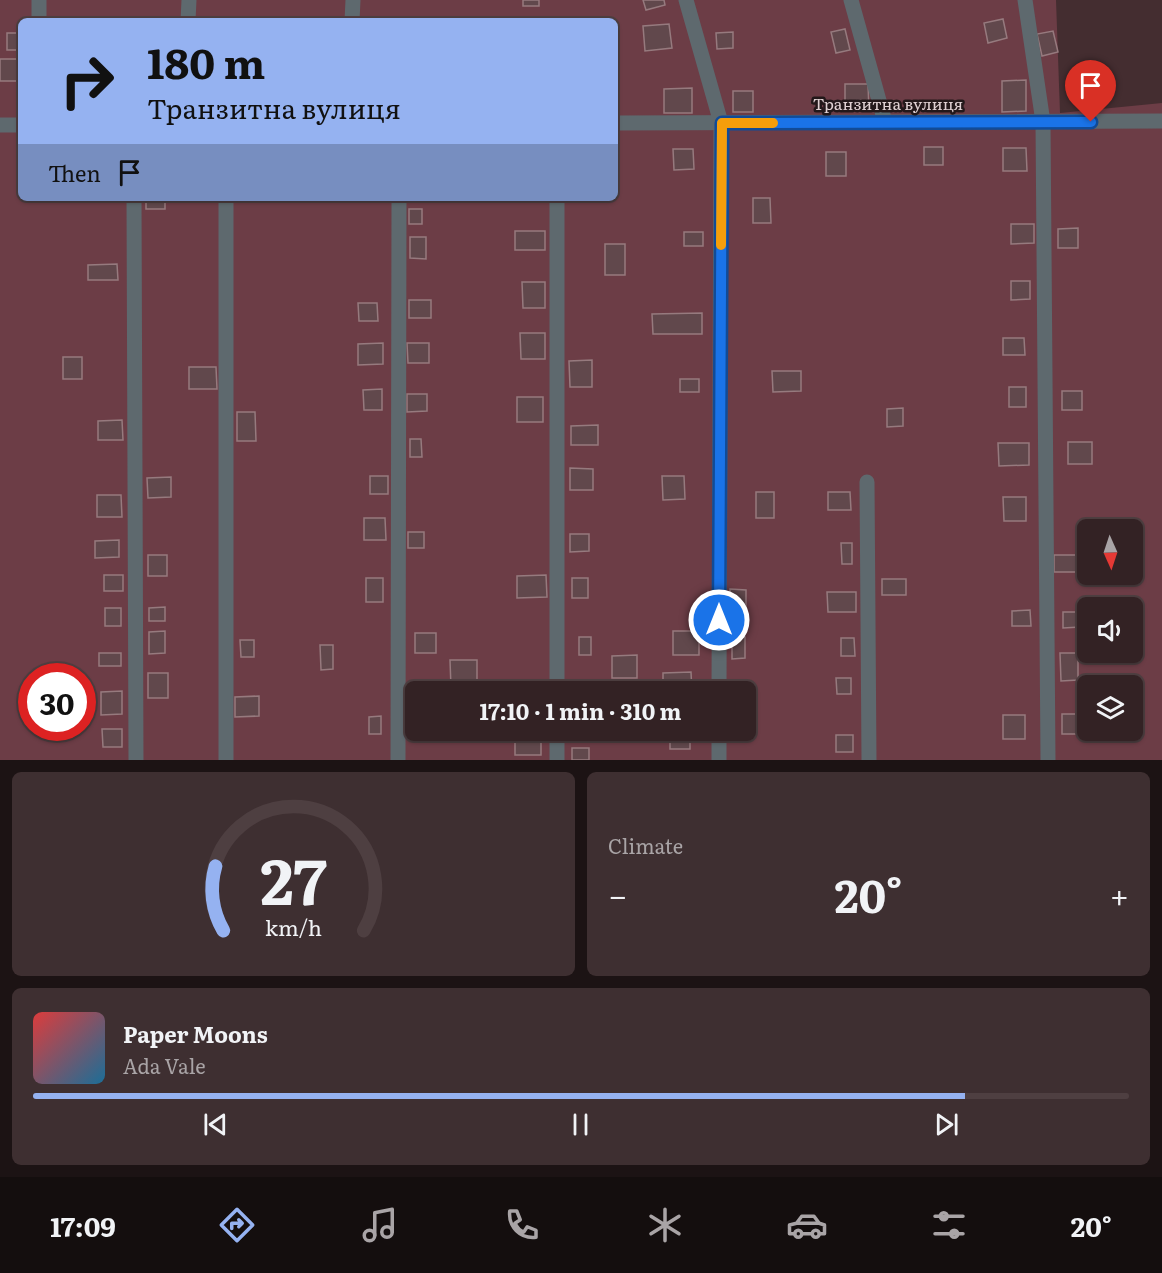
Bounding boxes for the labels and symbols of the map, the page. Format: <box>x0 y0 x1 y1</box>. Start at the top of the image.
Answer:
pin <box>1065 60 1116 122</box>
street label: Транзитна вулиця <box>813 91 963 115</box>
north arrow <box>1077 519 1143 585</box>
position arrow <box>687 588 751 652</box>
speed limit sign: 30 <box>18 663 96 741</box>

